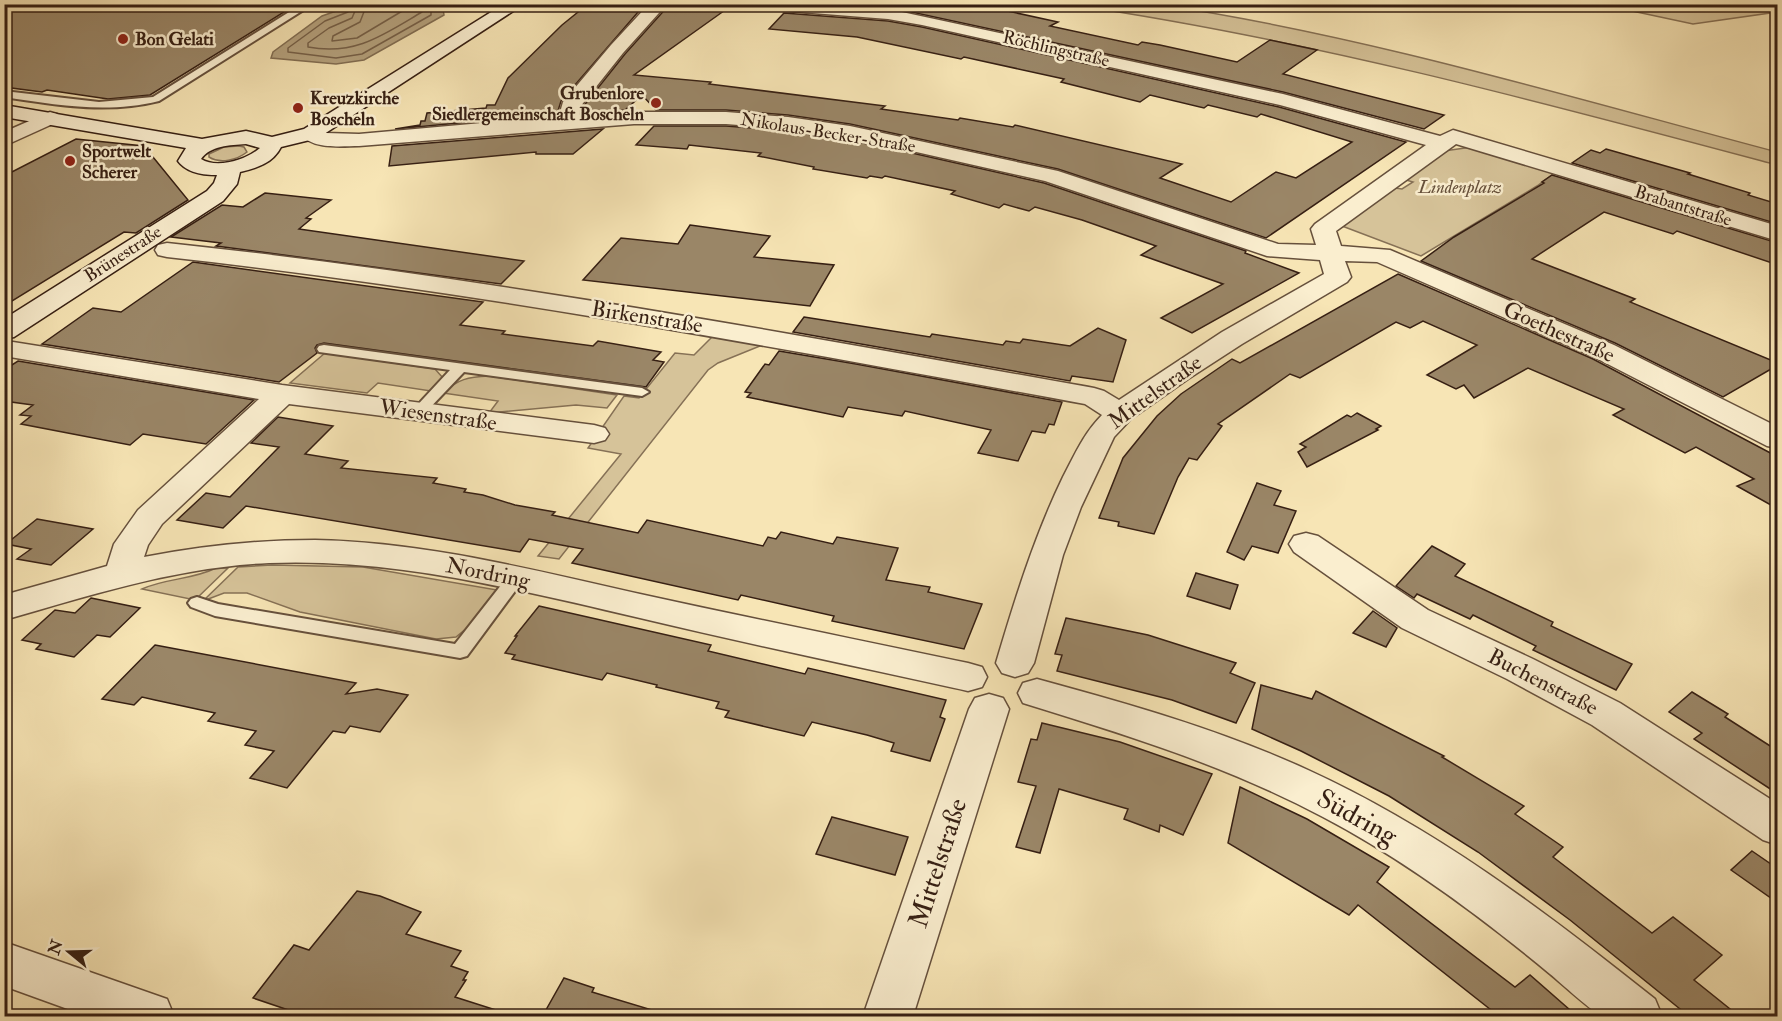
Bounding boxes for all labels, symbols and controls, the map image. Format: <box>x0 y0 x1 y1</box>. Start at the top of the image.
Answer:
street label: Röchlingstraße <box>1000 26 1112 73</box>
place label: Bon Gelati <box>135 28 214 51</box>
marker: Bon Gelati <box>116 32 130 46</box>
place label: Grubenlore Siedlergemeinschaft Boscheln <box>432 82 645 126</box>
place label: Kreuzkirche Boscheln <box>310 87 400 131</box>
marker: Grubenlore Siedlergemeinschaft Boscheln <box>649 96 663 110</box>
marker: Kreuzkirche Boscheln <box>291 101 305 115</box>
street label: Nikolaus-Becker-Straße <box>739 108 918 158</box>
place label: Sportwelt Scherer <box>82 140 151 184</box>
marker: Sportwelt Scherer <box>63 154 77 168</box>
park label: Lindenplatz <box>1417 176 1502 199</box>
street label: Brabantstraße <box>1632 180 1735 232</box>
street label: Brünestraße <box>80 220 167 288</box>
street label: Birkenstraße <box>589 294 705 340</box>
street label: Goethestraße <box>1499 295 1619 369</box>
street label: Mittelstraße <box>1103 349 1207 435</box>
street label: Wiesenstraße <box>376 393 499 437</box>
street label: Nordring <box>444 551 533 595</box>
street label: Buchenstraße <box>1483 642 1603 722</box>
street label: Südring <box>1311 782 1403 853</box>
street label: Mittelstraße <box>902 794 974 932</box>
north arrow <box>39 922 99 982</box>
text: N <box>44 937 68 958</box>

